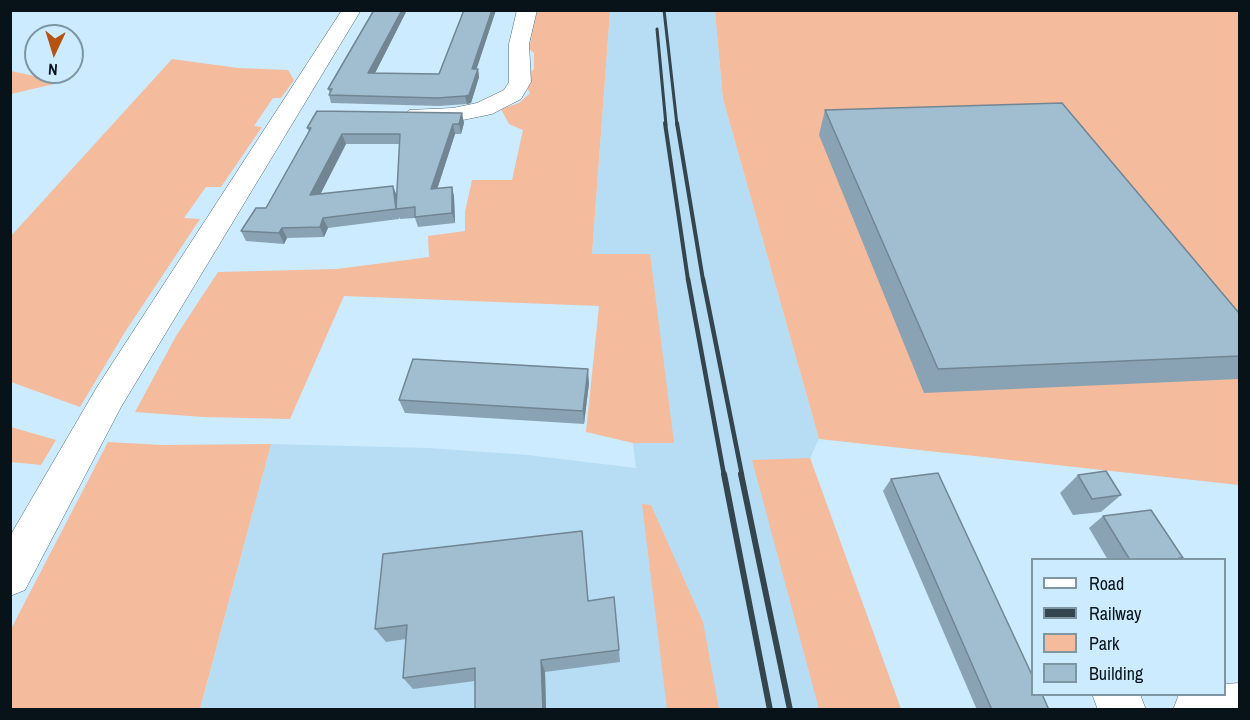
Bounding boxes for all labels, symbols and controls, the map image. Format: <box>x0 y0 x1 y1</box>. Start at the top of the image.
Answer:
north arrow <box>24 24 84 84</box>
text: N <box>47 59 58 81</box>
legend <box>1031 558 1226 696</box>
text: Road <box>1089 571 1124 596</box>
text: Railway <box>1089 601 1142 626</box>
text: Park <box>1089 631 1119 656</box>
text: Building <box>1089 661 1143 686</box>

